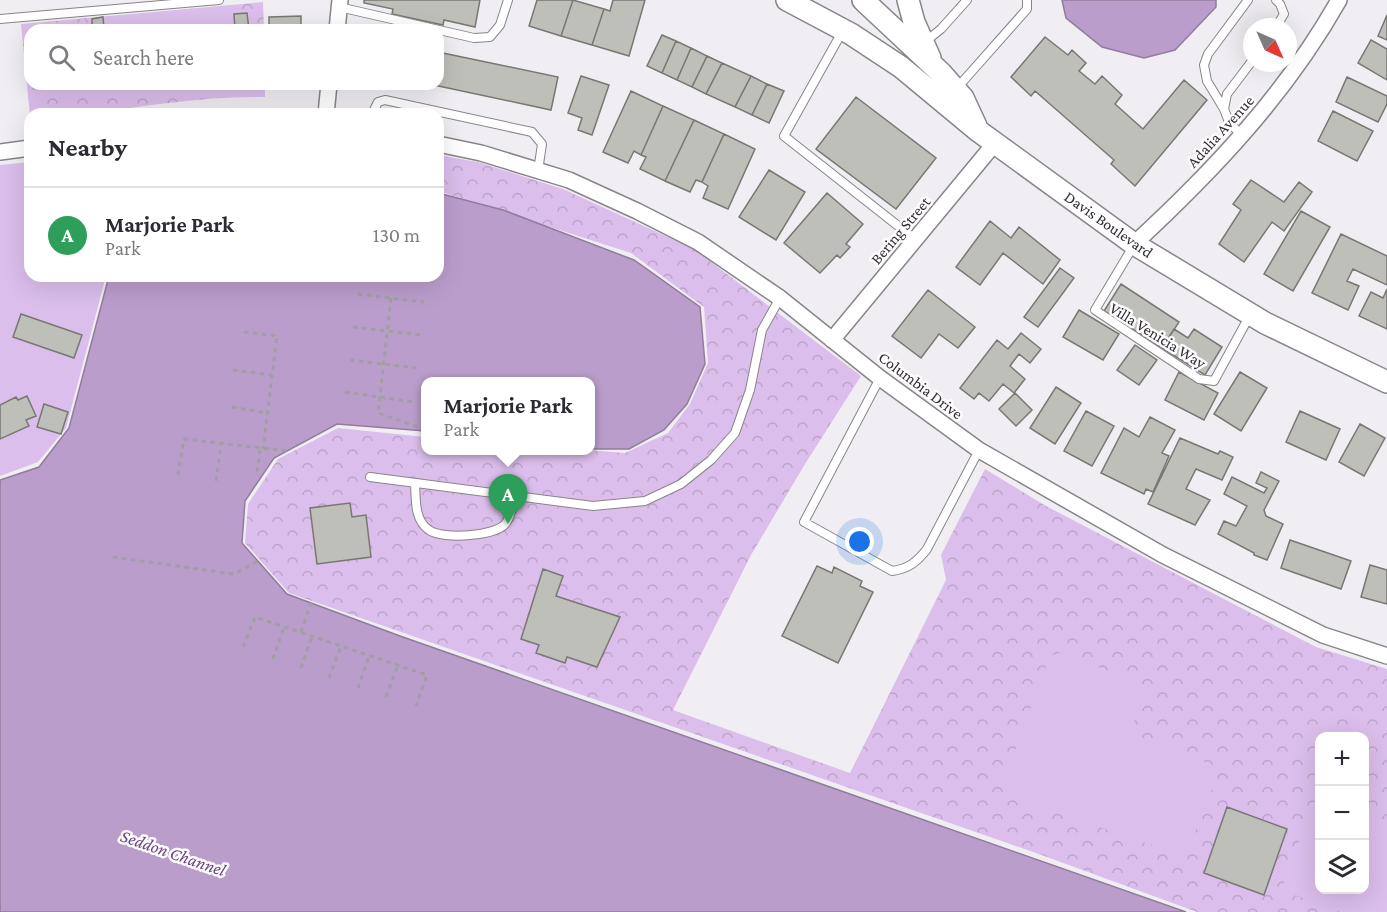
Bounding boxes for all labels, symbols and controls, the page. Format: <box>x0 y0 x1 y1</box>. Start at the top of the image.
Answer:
north arrow <box>1243 18 1297 72</box>
search box <box>24 24 444 90</box>
icon: search <box>45 41 78 74</box>
text: Search here <box>93 45 194 70</box>
street label: Adalia Avenue <box>1184 92 1257 171</box>
text: Nearby <box>48 133 127 162</box>
street label: Davis Boulevard <box>1061 188 1157 261</box>
street label: Bering Street <box>867 193 935 268</box>
text: Marjorie Park <box>105 212 234 237</box>
text: A <box>62 224 73 246</box>
text: 130 m <box>373 224 420 246</box>
text: Park <box>105 237 141 259</box>
street label: Villa Venicia Way <box>1106 299 1209 373</box>
street label: Columbia Drive <box>875 348 966 422</box>
popup <box>421 377 595 455</box>
text: Marjorie Park <box>443 393 573 418</box>
text: Park <box>443 418 479 440</box>
pin: A <box>488 474 528 524</box>
your location <box>845 527 874 556</box>
map controls <box>1315 732 1369 894</box>
button: + <box>1315 732 1369 786</box>
button: − <box>1315 786 1369 840</box>
water label: Seddon Channel <box>118 826 229 880</box>
button: layers <box>1315 840 1369 894</box>

